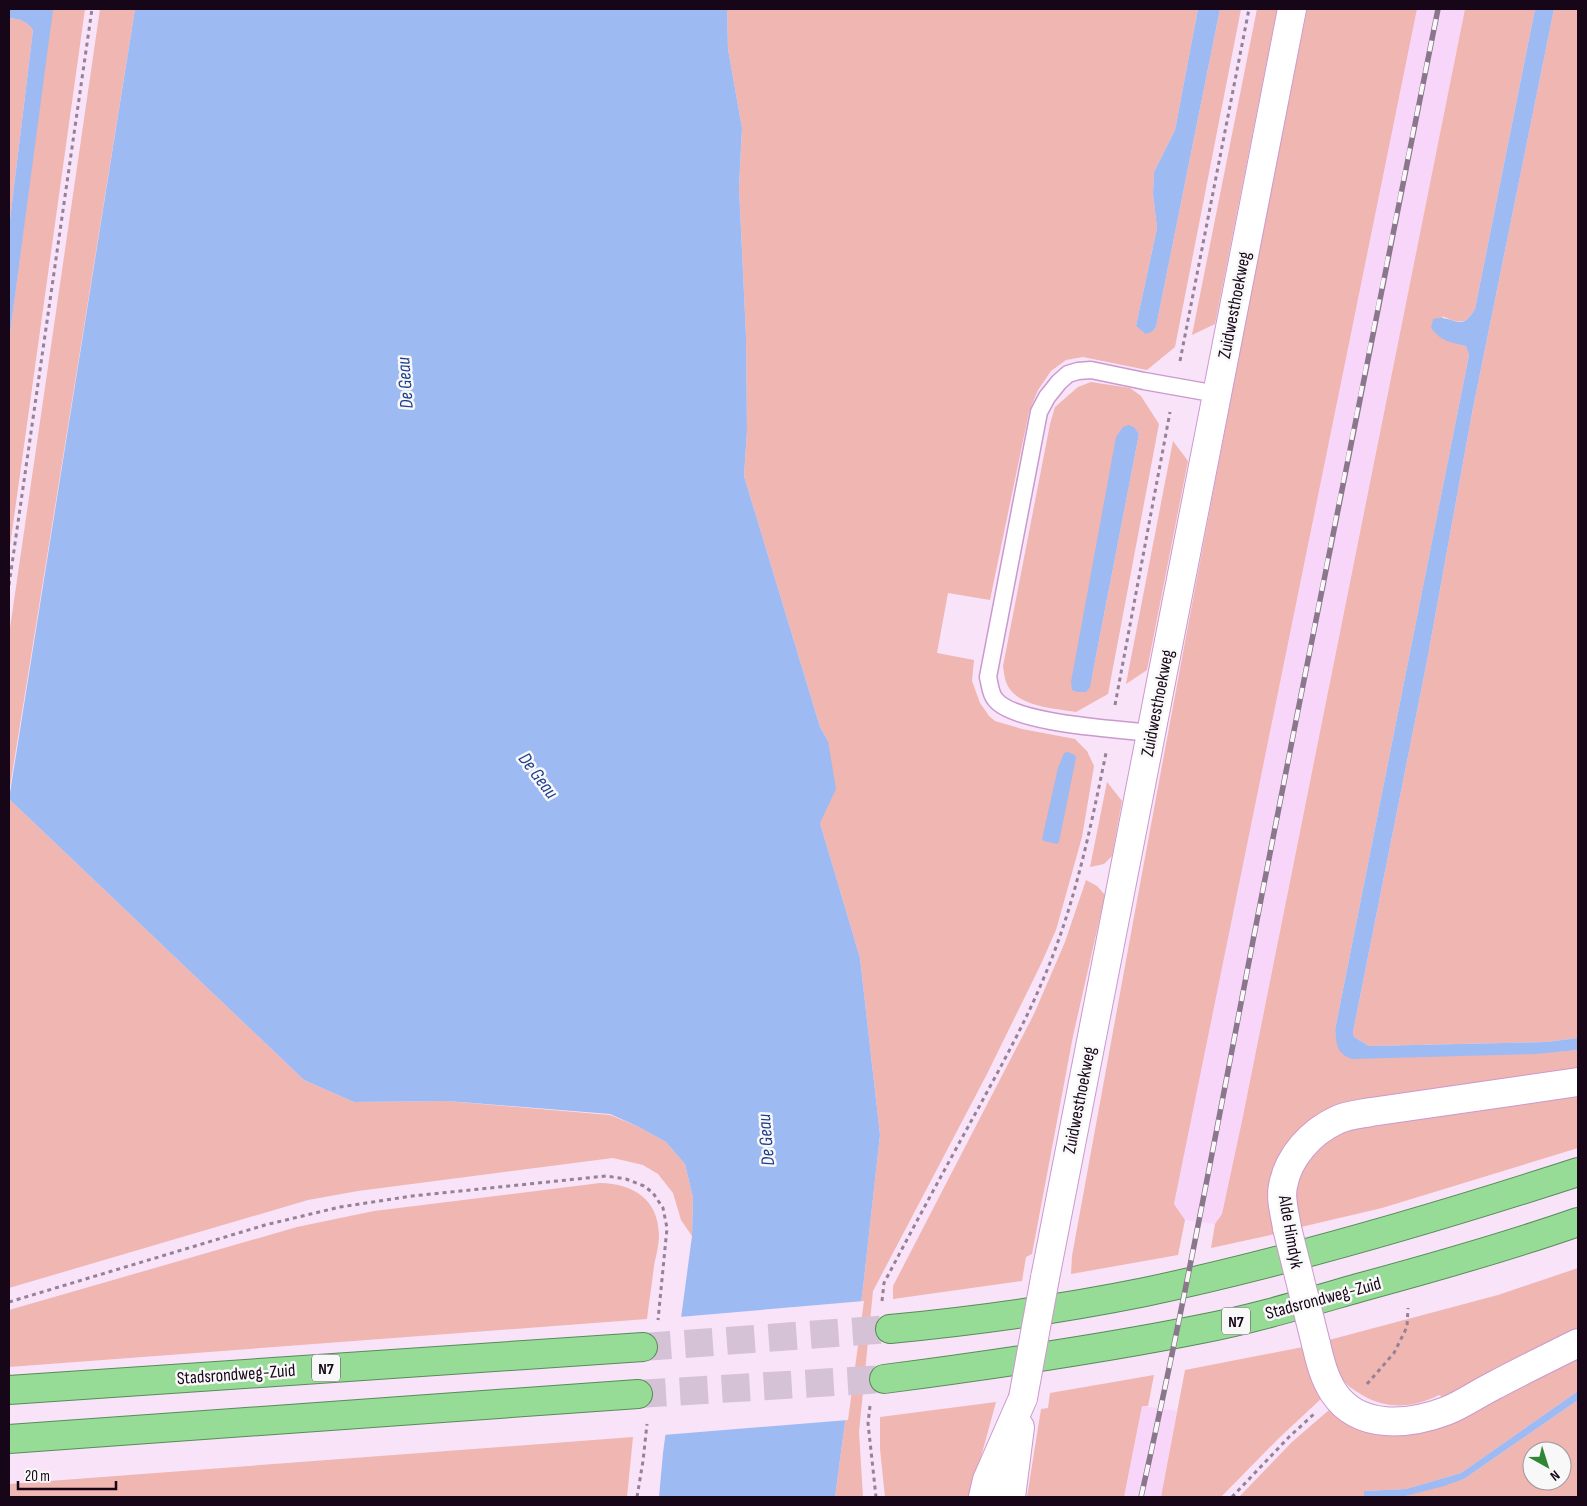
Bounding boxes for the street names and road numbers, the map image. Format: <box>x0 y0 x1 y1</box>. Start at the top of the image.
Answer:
street label: Zuidwesthoekweg <box>1214 250 1255 360</box>
street label: Zuidwesthoekweg <box>1137 648 1178 758</box>
street label: Zuidwesthoekweg <box>1059 1045 1100 1155</box>
street label: Alde Himdyk <box>1274 1193 1307 1271</box>
street label: Stadsrondweg-Zuid <box>1263 1273 1383 1324</box>
road number: N7 <box>1222 1308 1250 1334</box>
road number: N7 <box>312 1355 340 1382</box>
street label: Stadsrondweg-Zuid <box>176 1360 296 1389</box>

